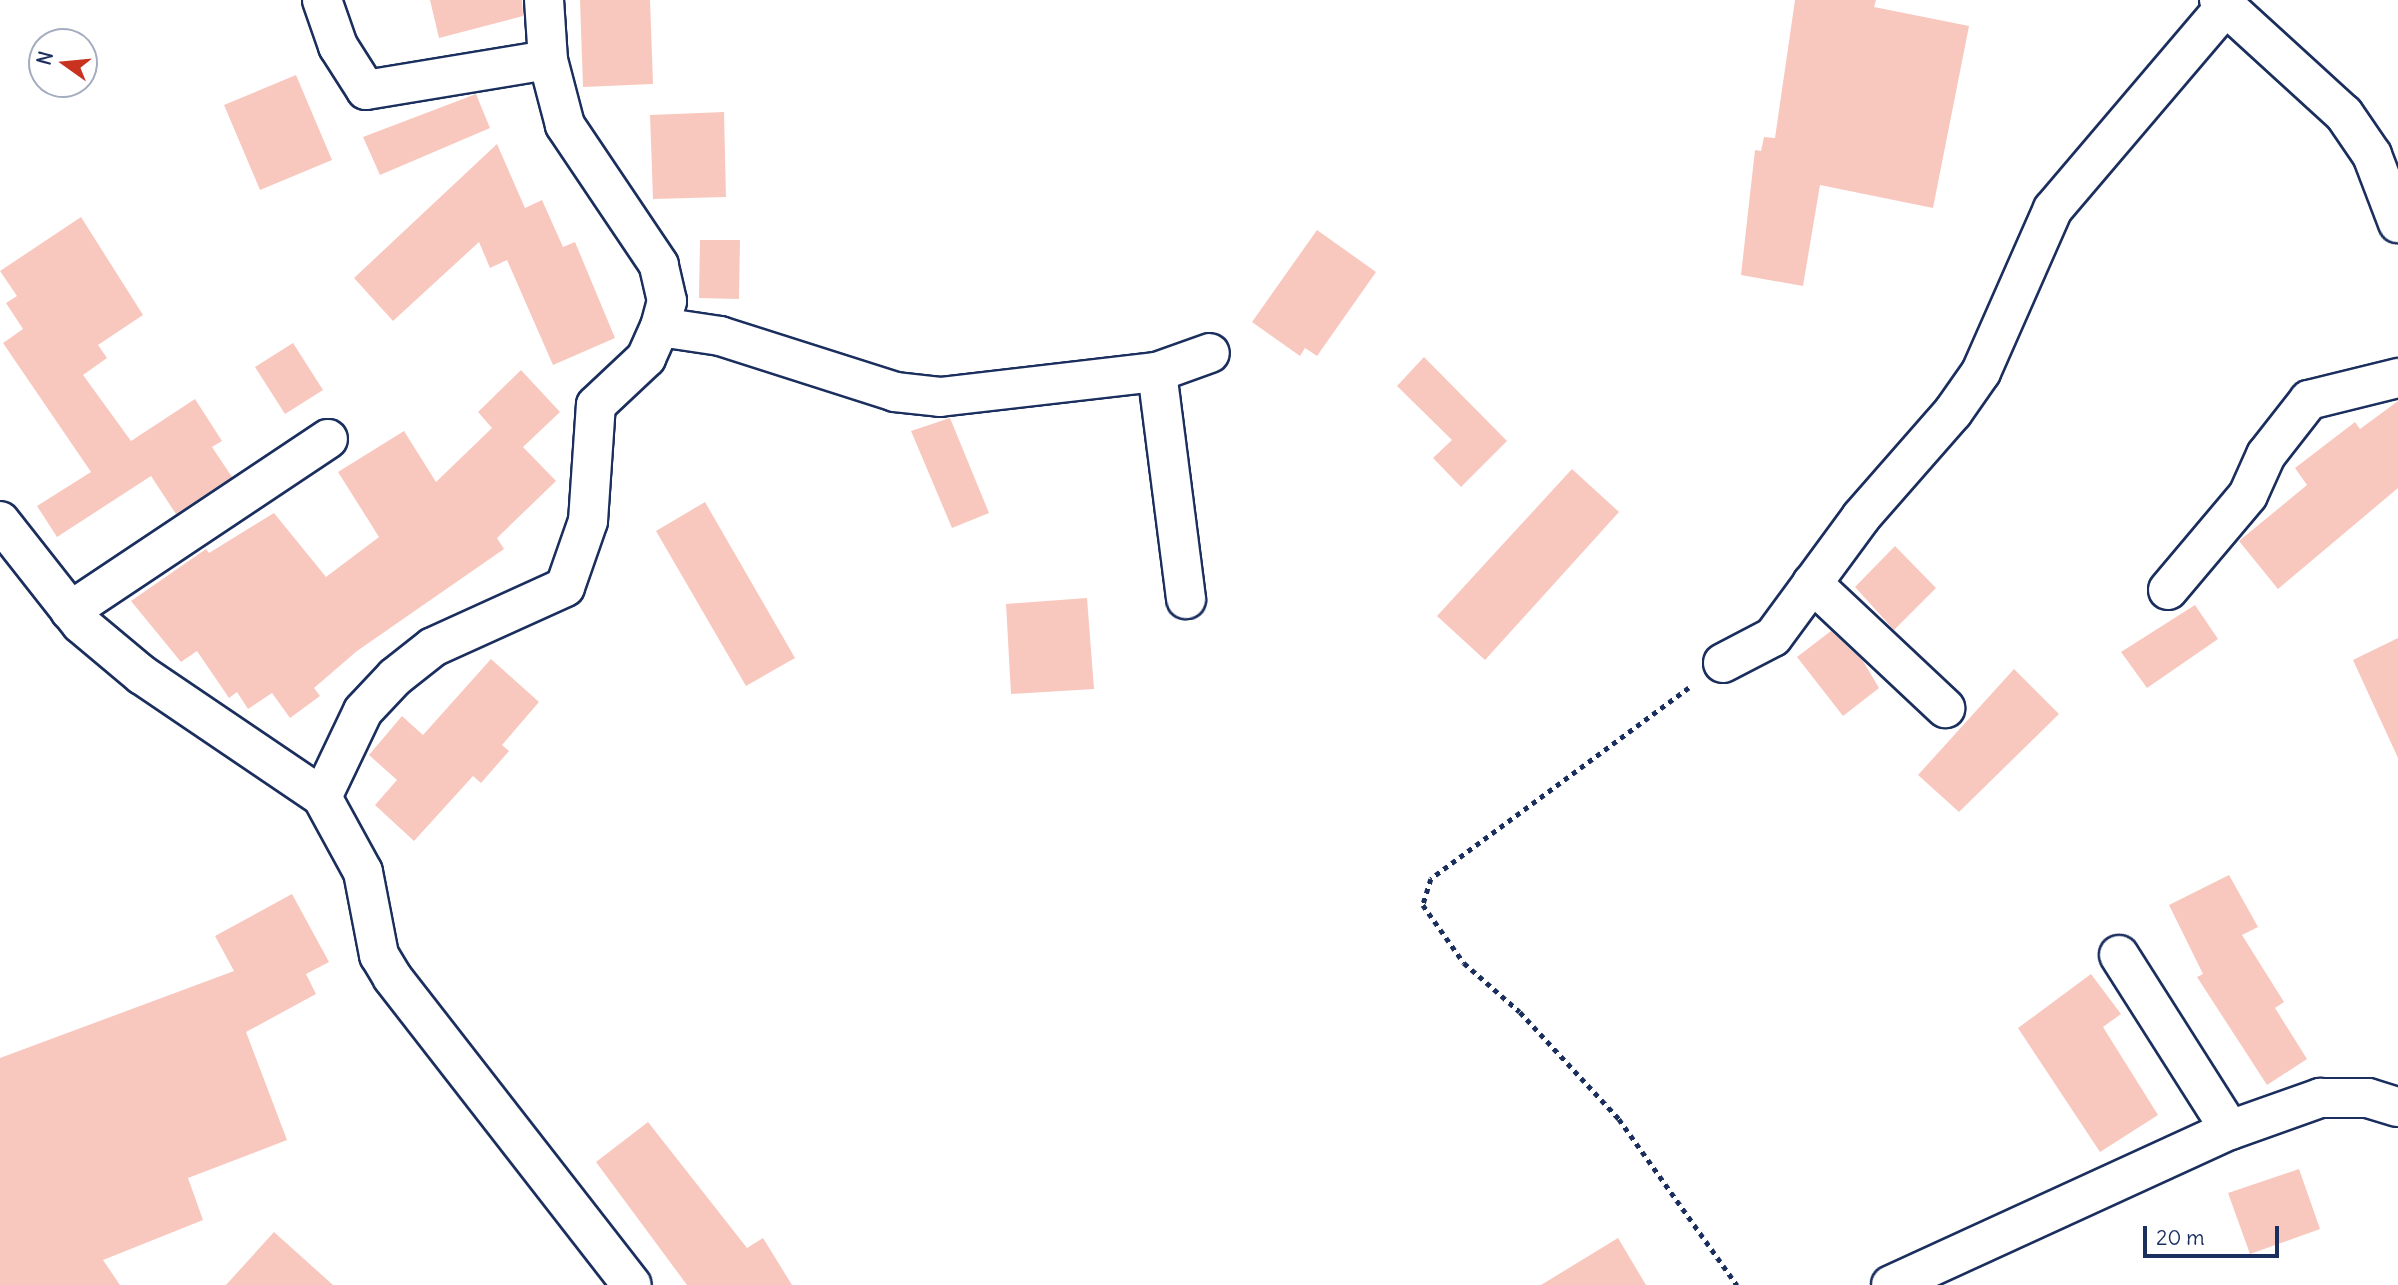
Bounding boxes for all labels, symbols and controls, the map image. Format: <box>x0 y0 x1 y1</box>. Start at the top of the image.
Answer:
north arrow <box>28 28 98 98</box>
text: N <box>31 49 58 68</box>
scale bar <box>2146 1212 2282 1256</box>
text: 20 m <box>2156 1224 2205 1251</box>

